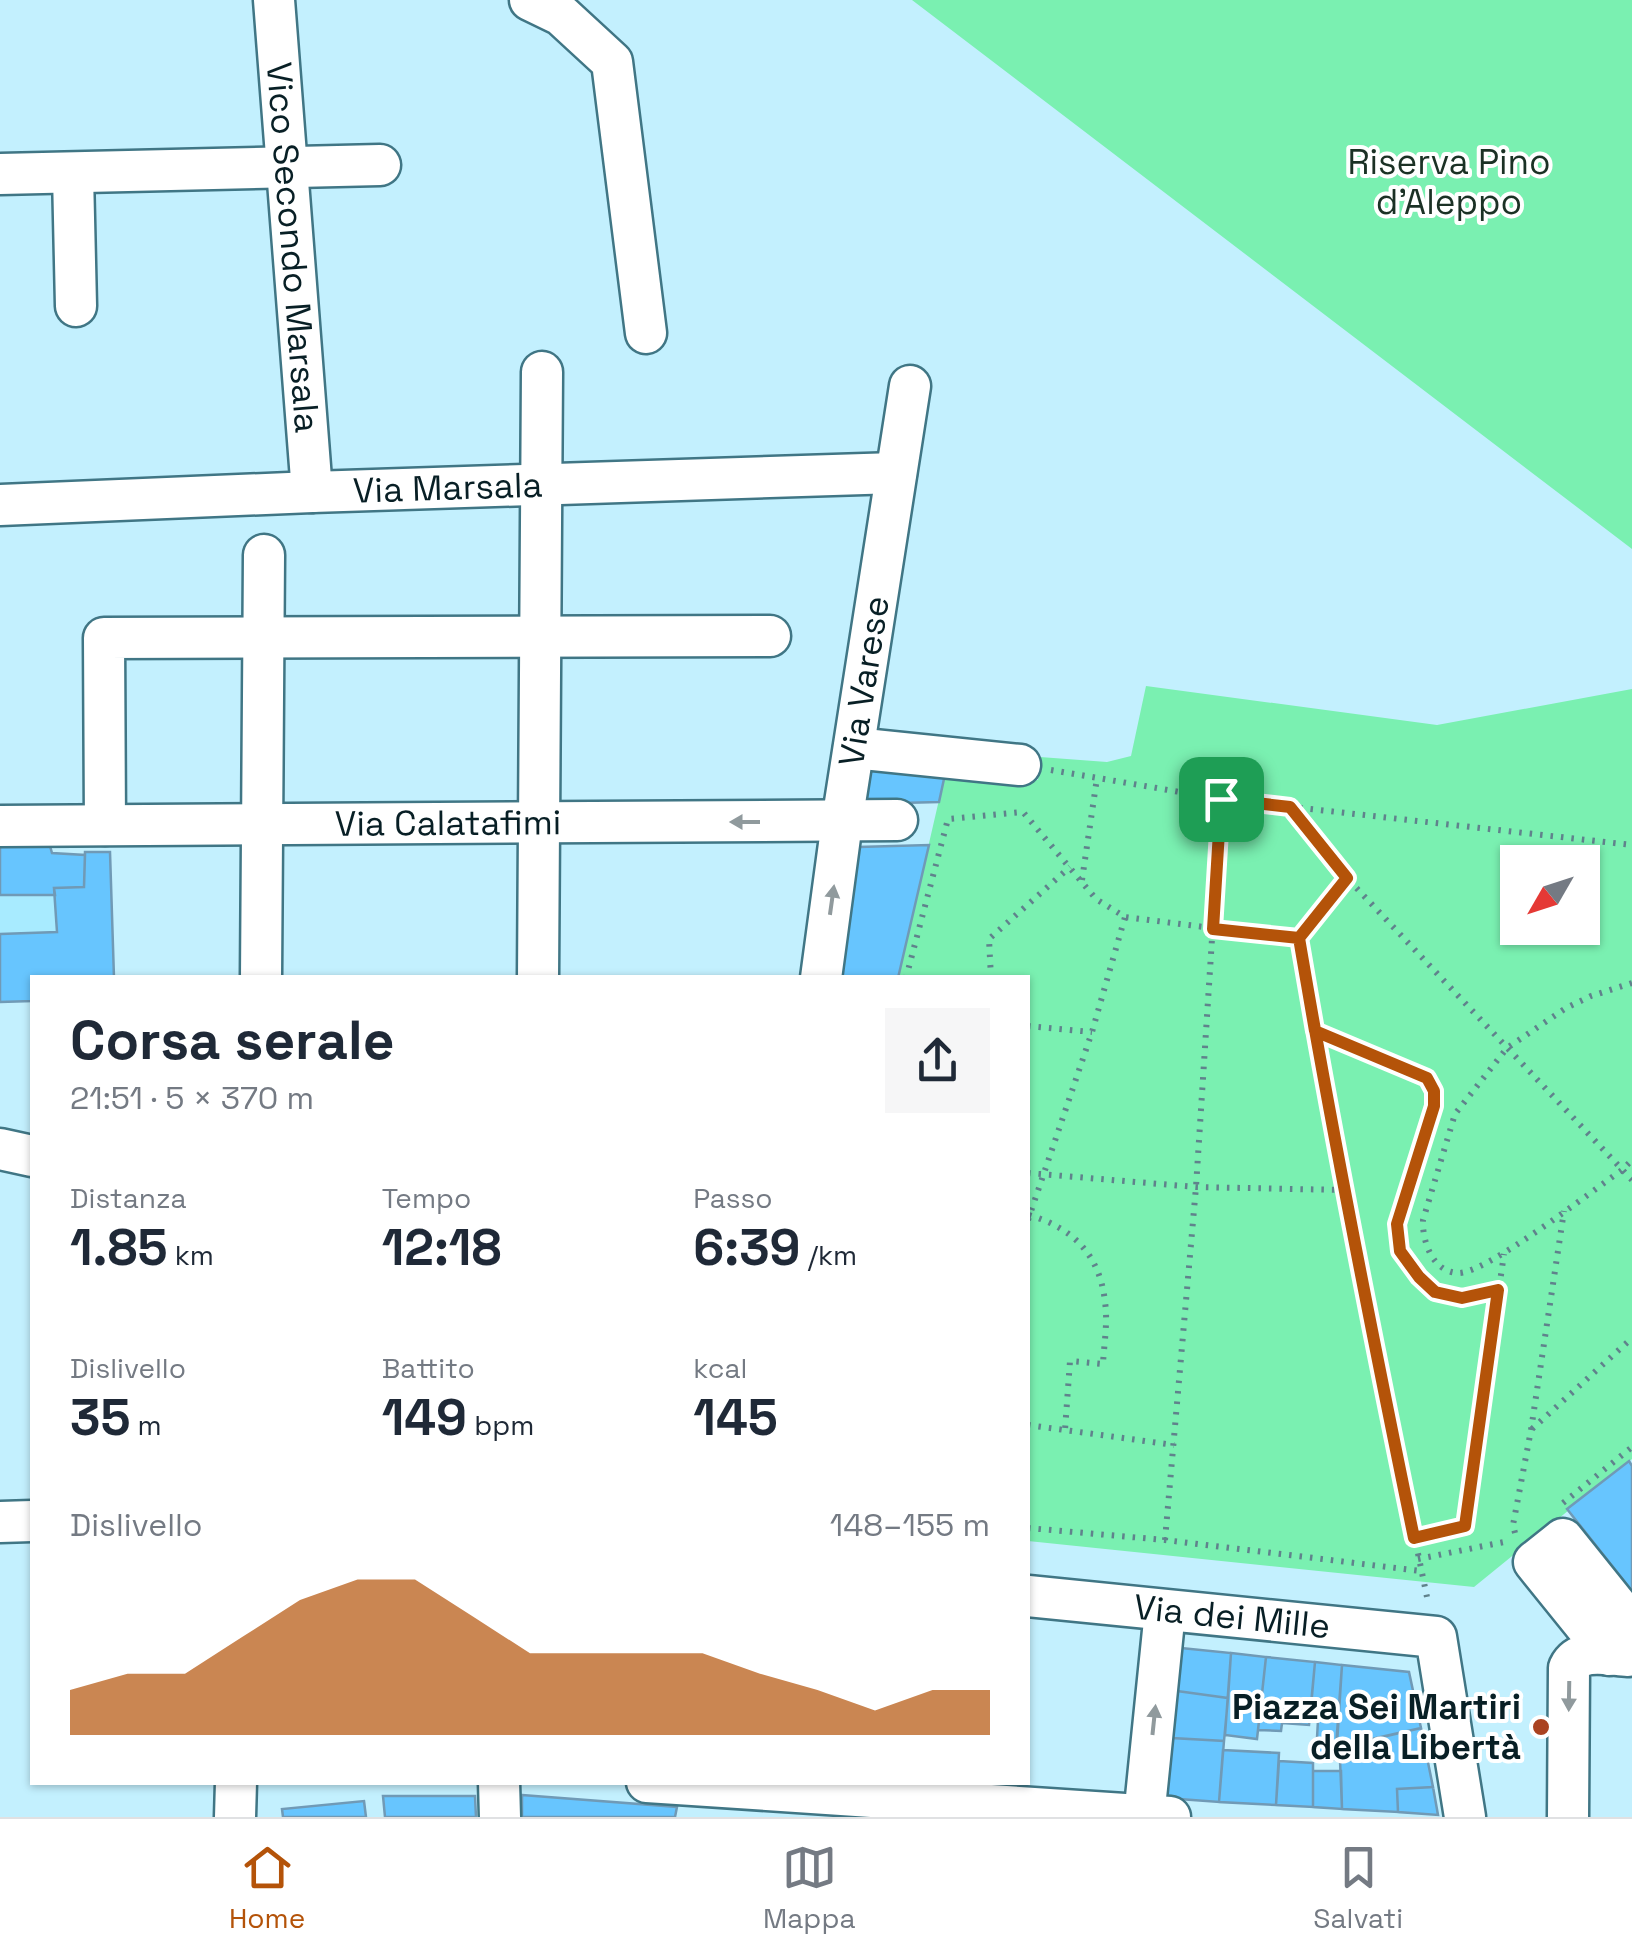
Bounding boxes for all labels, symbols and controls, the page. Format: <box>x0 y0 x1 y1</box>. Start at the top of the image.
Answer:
street label: Vico Secondo Marsala <box>257 60 329 434</box>
park label: Riserva Pino d'Aleppo <box>1347 140 1551 224</box>
street label: Via Marsala <box>352 463 543 513</box>
street label: Via Varese <box>829 593 899 769</box>
pin <box>1179 757 1264 842</box>
icon: arrive <box>1194 772 1249 827</box>
street label: Via Calatafimi <box>335 800 561 846</box>
one-way arrow <box>728 814 760 830</box>
north arrow <box>1500 845 1600 945</box>
map controls <box>1500 845 1600 945</box>
one-way arrow <box>824 883 840 915</box>
text: Corsa serale <box>70 1005 394 1075</box>
button: share <box>885 1008 990 1113</box>
text: 21:51 · 5 × 370 m <box>70 1078 314 1118</box>
text: Distanza <box>70 1180 187 1216</box>
text: Tempo <box>382 1180 471 1216</box>
text: Passo <box>693 1180 773 1216</box>
text: 1.85 <box>70 1216 168 1280</box>
text: 12:18 <box>382 1216 501 1280</box>
text: 6:39 <box>693 1216 800 1280</box>
text: km <box>168 1237 214 1273</box>
text: /km <box>800 1237 857 1273</box>
text: Dislivello <box>70 1350 186 1386</box>
text: Battito <box>382 1350 475 1386</box>
text: kcal <box>693 1350 747 1386</box>
text: 35 <box>70 1386 130 1450</box>
text: 149 <box>382 1386 467 1450</box>
text: 145 <box>693 1386 778 1450</box>
text: m <box>130 1407 162 1443</box>
text: bpm <box>467 1407 534 1443</box>
text: Dislivello <box>70 1505 203 1545</box>
text: 148–155 m <box>830 1505 990 1545</box>
street label: Via dei Mille <box>1132 1585 1332 1648</box>
one-way arrow <box>1561 1681 1577 1713</box>
place label: Piazza Sei Martiri della Libertà <box>1232 1685 1521 1769</box>
one-way arrow <box>1146 1704 1162 1735</box>
marker: Piazza Sei Martiri della Libertà <box>1530 1716 1552 1738</box>
tab: Home <box>229 1840 305 1936</box>
tab: Mappa <box>763 1840 856 1936</box>
tab: Salvati <box>1313 1840 1403 1936</box>

